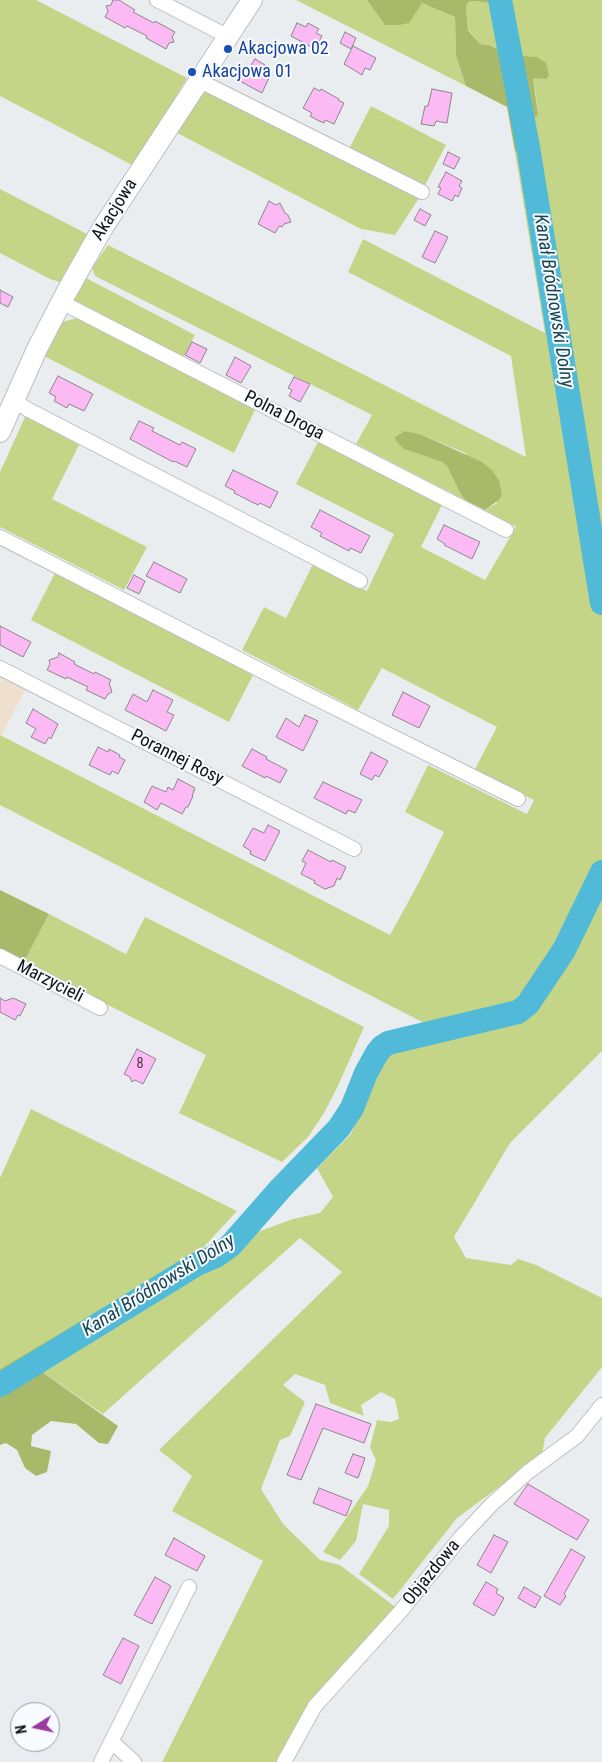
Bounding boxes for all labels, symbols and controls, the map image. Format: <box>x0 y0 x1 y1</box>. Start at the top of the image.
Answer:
place label: Akacjowa 02 <box>238 38 329 60</box>
marker: Akacjowa 02 <box>222 43 234 55</box>
place label: Akacjowa 01 <box>202 61 293 83</box>
marker: Akacjowa 01 <box>186 66 198 78</box>
street label: Akacjowa <box>88 175 142 245</box>
water label: Kanał Bródnowski Dolny <box>528 213 578 389</box>
street label: Polna Droga <box>241 387 327 445</box>
street label: Porannej Rosy <box>127 725 227 791</box>
street label: Marzycieli <box>13 956 87 1008</box>
house number: 8 <box>136 1055 144 1073</box>
water label: Kanał Bródnowski Dolny <box>79 1230 239 1342</box>
street label: Objazdowa <box>399 1536 465 1610</box>
north arrow <box>10 1702 60 1752</box>
text: N <box>13 1724 30 1735</box>

